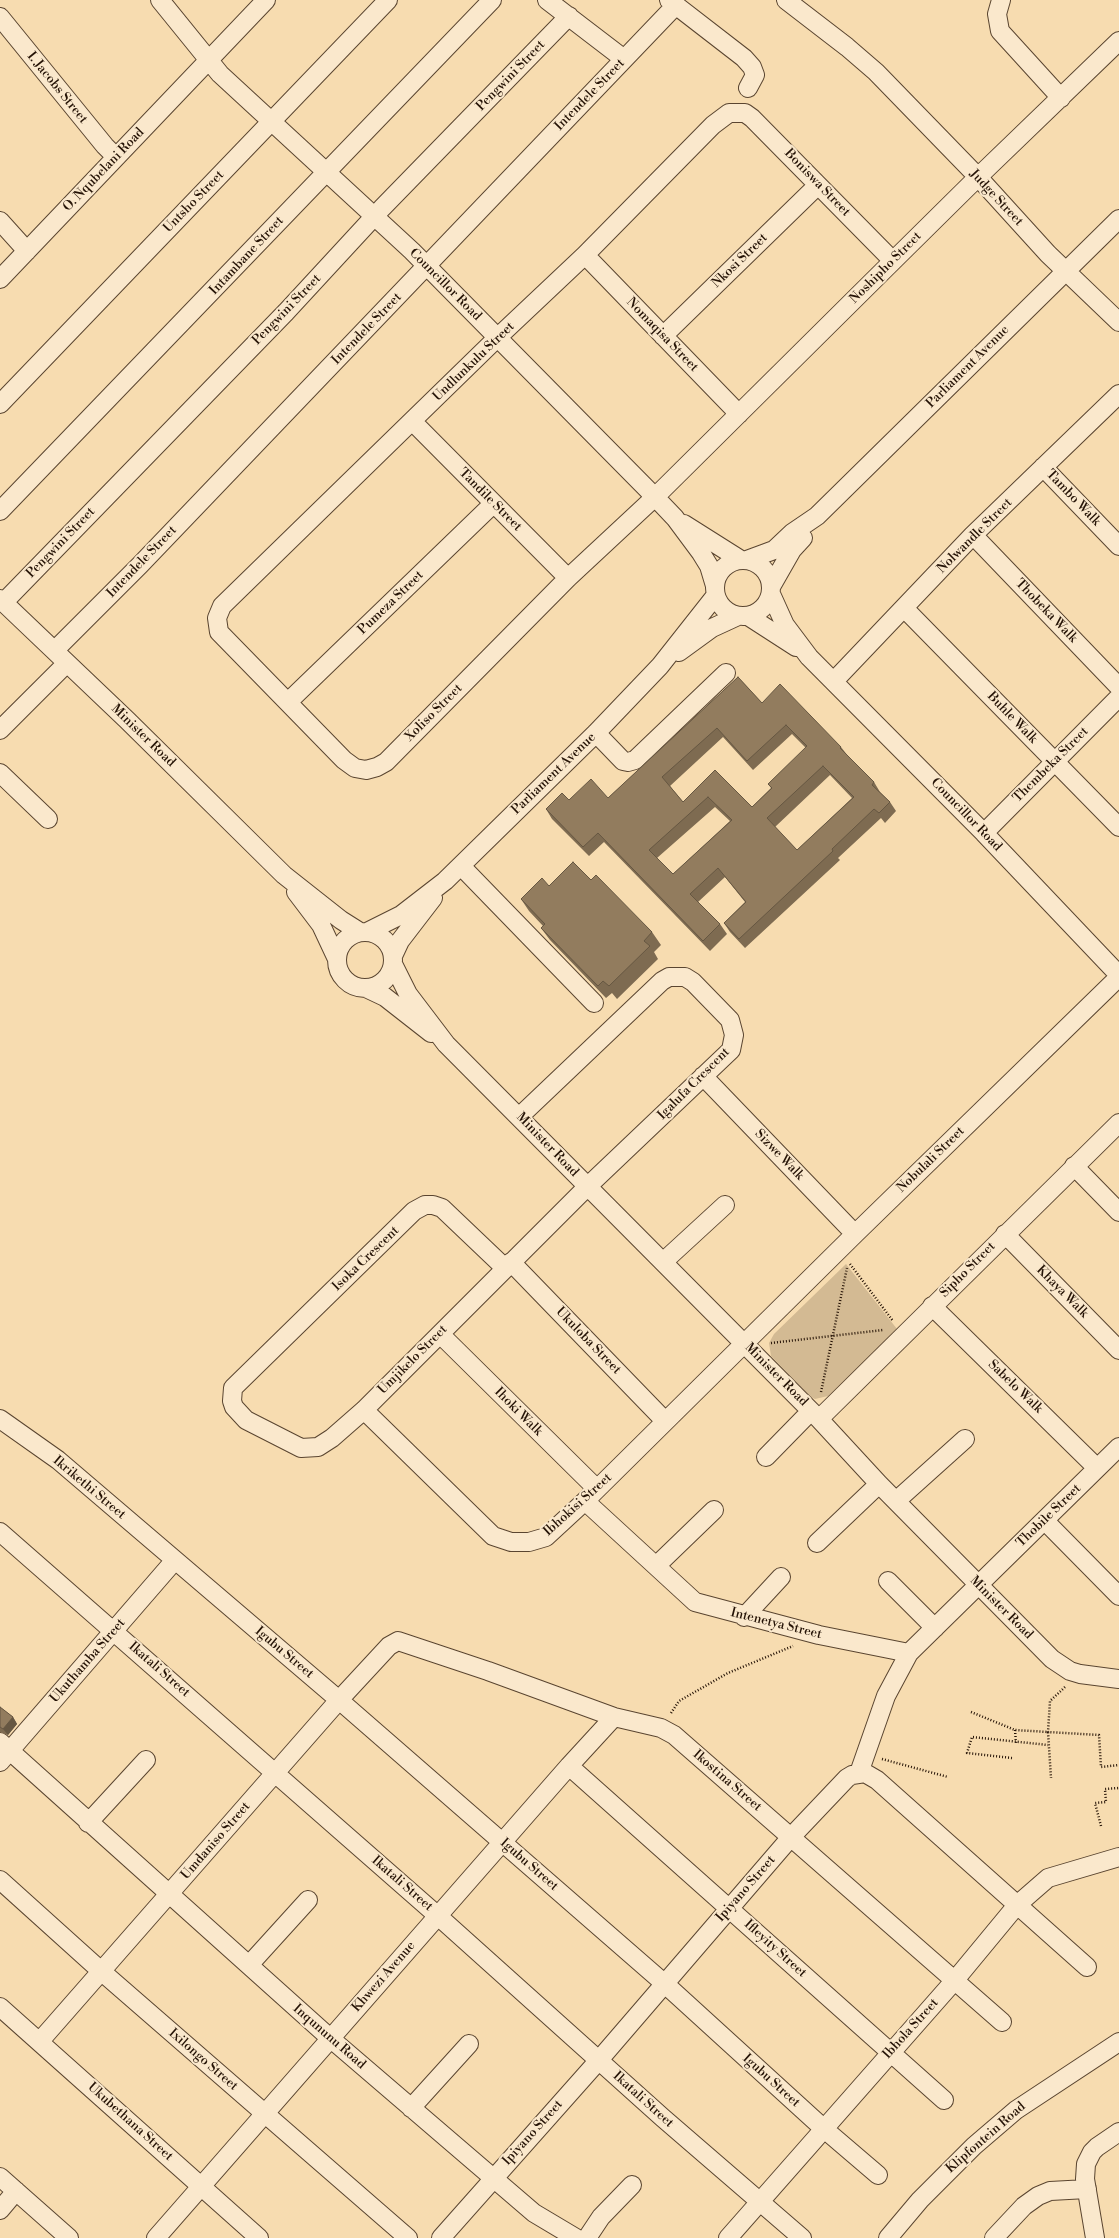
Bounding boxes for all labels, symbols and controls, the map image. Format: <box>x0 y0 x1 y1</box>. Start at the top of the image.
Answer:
street label: Pengwini Street <box>473 37 549 115</box>
street label: I. Jacobs Street <box>23 49 91 127</box>
street label: Intendele Street <box>552 56 628 134</box>
street label: O. Nqubelani Road <box>60 125 148 215</box>
street label: Boniswa Street <box>781 146 853 220</box>
street label: Judge Street <box>966 167 1026 229</box>
street label: Untsho Street <box>160 168 228 236</box>
street label: Intambane Street <box>207 213 287 299</box>
street label: Noshipho Street <box>847 229 925 307</box>
street label: Nkosi Street <box>709 231 771 291</box>
street label: Councillor Road <box>406 246 484 324</box>
street label: Pengwini Street <box>249 271 325 349</box>
street label: Intendele Street <box>329 290 405 368</box>
street label: Nomaqisa Street <box>623 295 701 375</box>
street label: Undlunkulu Street <box>430 319 518 405</box>
street label: Parliament Avenue <box>923 322 1013 412</box>
street label: Tandile Street <box>455 465 525 535</box>
street label: Tambo Walk <box>1042 467 1104 529</box>
street label: Nolwandle Street <box>934 495 1016 577</box>
street label: Pengwini Street <box>23 504 99 582</box>
street label: Intendele Street <box>104 523 180 601</box>
street label: Pumeza Street <box>355 568 427 638</box>
street label: Thobeka Walk <box>1012 576 1080 646</box>
street label: Xoliso Street <box>402 681 466 745</box>
street label: Buhle Walk <box>984 689 1040 747</box>
street label: Minister Road <box>108 702 178 770</box>
street label: Thembeka Street <box>1010 724 1092 806</box>
street label: Parliament Avenue <box>509 730 599 818</box>
street label: Councillor Road <box>927 775 1005 855</box>
street label: Igalufa Crescent <box>655 1045 733 1123</box>
street label: Minister Road <box>513 1110 581 1180</box>
street label: Nobulali Street <box>894 1124 968 1196</box>
street label: Sizwe Walk <box>751 1126 807 1184</box>
street label: Isoka Crescent <box>329 1223 403 1295</box>
street label: Sipho Street <box>937 1239 999 1301</box>
street label: Khaya Walk <box>1033 1263 1091 1321</box>
street label: Ukuloba Street <box>552 1304 624 1378</box>
street label: Umjikelo Street <box>375 1322 451 1398</box>
street label: Minister Road <box>741 1340 811 1410</box>
street label: Sabelo Walk <box>984 1357 1046 1417</box>
street label: Ihoki Walk <box>491 1385 545 1439</box>
street label: Ikrikethi Street <box>50 1453 128 1523</box>
street label: Ibhokisi Street <box>541 1470 615 1540</box>
street label: Thobile Street <box>1013 1481 1085 1551</box>
street label: Minister Road <box>966 1573 1036 1643</box>
street label: Intenetya Street <box>729 1605 823 1643</box>
street label: Ukuthamba Street <box>47 1616 129 1706</box>
street label: Igubu Street <box>251 1624 317 1682</box>
street label: Ikatali Street <box>125 1639 193 1701</box>
street label: Ikostina Street <box>689 1747 765 1815</box>
street label: Umdaniso Street <box>178 1799 254 1883</box>
street label: Igubu Street <box>497 1836 561 1894</box>
street label: Ikatali Street <box>368 1853 436 1915</box>
street label: Ipiyano Street <box>713 1853 779 1925</box>
street label: Ifleyity Street <box>741 1917 809 1981</box>
street label: Khwezi Avenue <box>349 1938 419 2016</box>
street label: Ibhola Street <box>880 1996 942 2062</box>
street label: Inqununu Road <box>289 2001 369 2073</box>
street label: Ixilongo Street <box>165 2026 241 2094</box>
street label: Igubu Street <box>739 2051 803 2111</box>
street label: Ikatali Street <box>609 2069 677 2131</box>
street label: Ukubethana Street <box>84 2080 176 2164</box>
street label: Ipiyano Street <box>500 2097 566 2169</box>
street label: Klipfontein Road <box>943 2099 1029 2177</box>

